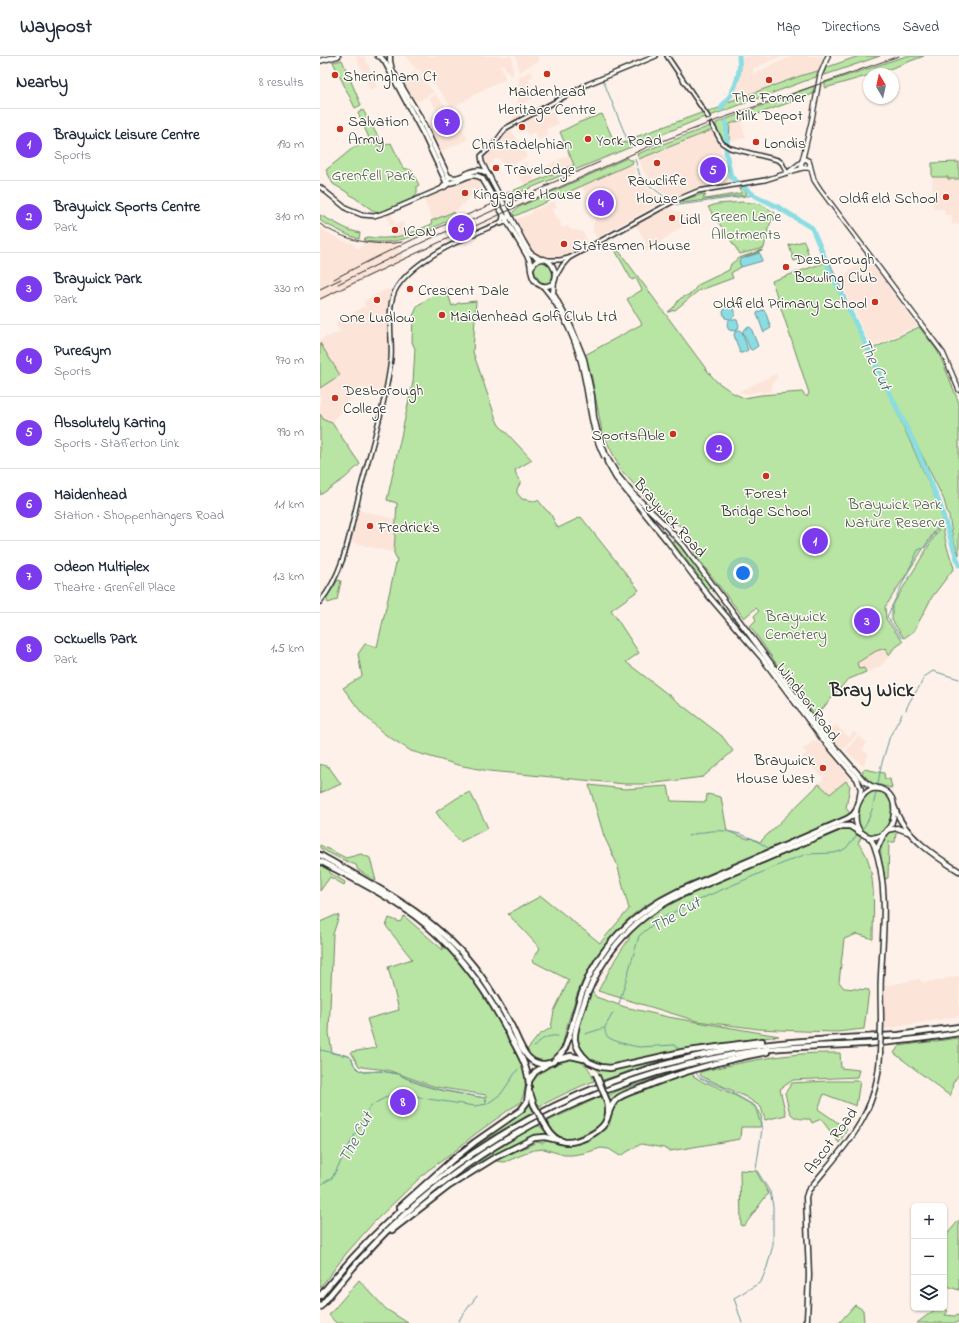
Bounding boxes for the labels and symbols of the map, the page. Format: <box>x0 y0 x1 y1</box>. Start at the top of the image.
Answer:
place label: Sheringham Ct <box>343 65 438 89</box>
north arrow <box>863 68 899 104</box>
marker: Maidenhead Heritage Centre <box>542 69 552 79</box>
marker: Sheringham Ct <box>330 70 340 80</box>
marker: The Former Milk Depot <box>764 75 774 85</box>
place label: Maidenhead Heritage Centre <box>498 80 597 122</box>
place label: The Former Milk Depot <box>732 86 806 128</box>
pin: 7 <box>434 107 460 137</box>
place label: Salvation Army <box>348 110 409 152</box>
marker: Christadelphian <box>517 122 527 132</box>
marker: Salvation Army <box>335 124 345 134</box>
place label: York Road <box>596 129 662 153</box>
place label: Londis <box>764 132 806 156</box>
place label: Christadelphian <box>472 133 572 157</box>
marker: York Road <box>583 134 593 144</box>
marker: Londis <box>751 137 761 147</box>
pin: 5 <box>700 155 726 185</box>
place label: Travelodge <box>504 158 576 182</box>
marker: Rawcliffe House <box>652 158 662 168</box>
marker: Travelodge <box>491 163 501 173</box>
park label: Grenfell Park <box>332 164 415 188</box>
place label: Rawcliffe House <box>627 169 687 211</box>
place label: Kingsgate House <box>473 183 582 207</box>
place label: Oldfield School <box>839 187 938 211</box>
marker: Kingsgate House <box>460 188 470 198</box>
pin: 4 <box>588 188 614 218</box>
marker: Oldfield School <box>941 192 951 202</box>
park label: Green Lane Allotments <box>711 205 782 247</box>
place label: Lidl <box>680 208 701 232</box>
pin: 6 <box>448 213 474 243</box>
marker: Lidl <box>667 213 677 223</box>
place label: ICON <box>403 220 436 244</box>
marker: ICON <box>390 225 400 235</box>
place label: Statesmen House <box>572 234 691 258</box>
marker: Statesmen House <box>559 239 569 249</box>
place label: Desborough Bowling Club <box>793 248 877 290</box>
marker: Desborough Bowling Club <box>781 262 791 272</box>
place label: Crescent Dale <box>418 279 510 303</box>
marker: Crescent Dale <box>405 284 415 294</box>
place label: Oldfield Primary School <box>713 292 867 316</box>
marker: One Ludlow <box>372 295 382 305</box>
marker: Oldfield Primary School <box>870 297 880 307</box>
place label: Maidenhead Golf Club Ltd <box>450 305 617 329</box>
place label: One Ludlow <box>339 306 415 330</box>
marker: Maidenhead Golf Club Ltd <box>437 310 447 320</box>
water label: The Cut <box>851 335 899 397</box>
place label: Desborough College <box>342 379 423 421</box>
marker: Desborough College <box>330 393 340 403</box>
place label: SportsAble <box>592 424 666 448</box>
marker: SportsAble <box>668 429 678 439</box>
pin: 2 <box>706 433 732 463</box>
marker: Forest Bridge School <box>761 471 771 481</box>
street label: Braywick Road <box>627 473 712 563</box>
place label: Forest Bridge School <box>720 482 811 524</box>
park label: Braywick Park Nature Reserve <box>845 493 946 535</box>
place label: Fredrick's <box>377 516 440 540</box>
marker: Fredrick's <box>365 521 375 531</box>
pin: 1 <box>802 526 828 556</box>
your location <box>733 563 753 583</box>
park label: Braywick Cemetery <box>765 605 827 647</box>
pin: 3 <box>854 606 880 636</box>
street label: Windsor Road <box>770 658 845 747</box>
district label: Bray Wick <box>829 677 915 707</box>
place label: Braywick House West <box>736 749 816 791</box>
marker: Braywick House West <box>818 763 828 773</box>
water label: The Cut <box>646 890 708 940</box>
pin: 8 <box>390 1087 416 1117</box>
street label: Ascot Road <box>799 1103 864 1180</box>
water label: The Cut <box>333 1106 381 1168</box>

